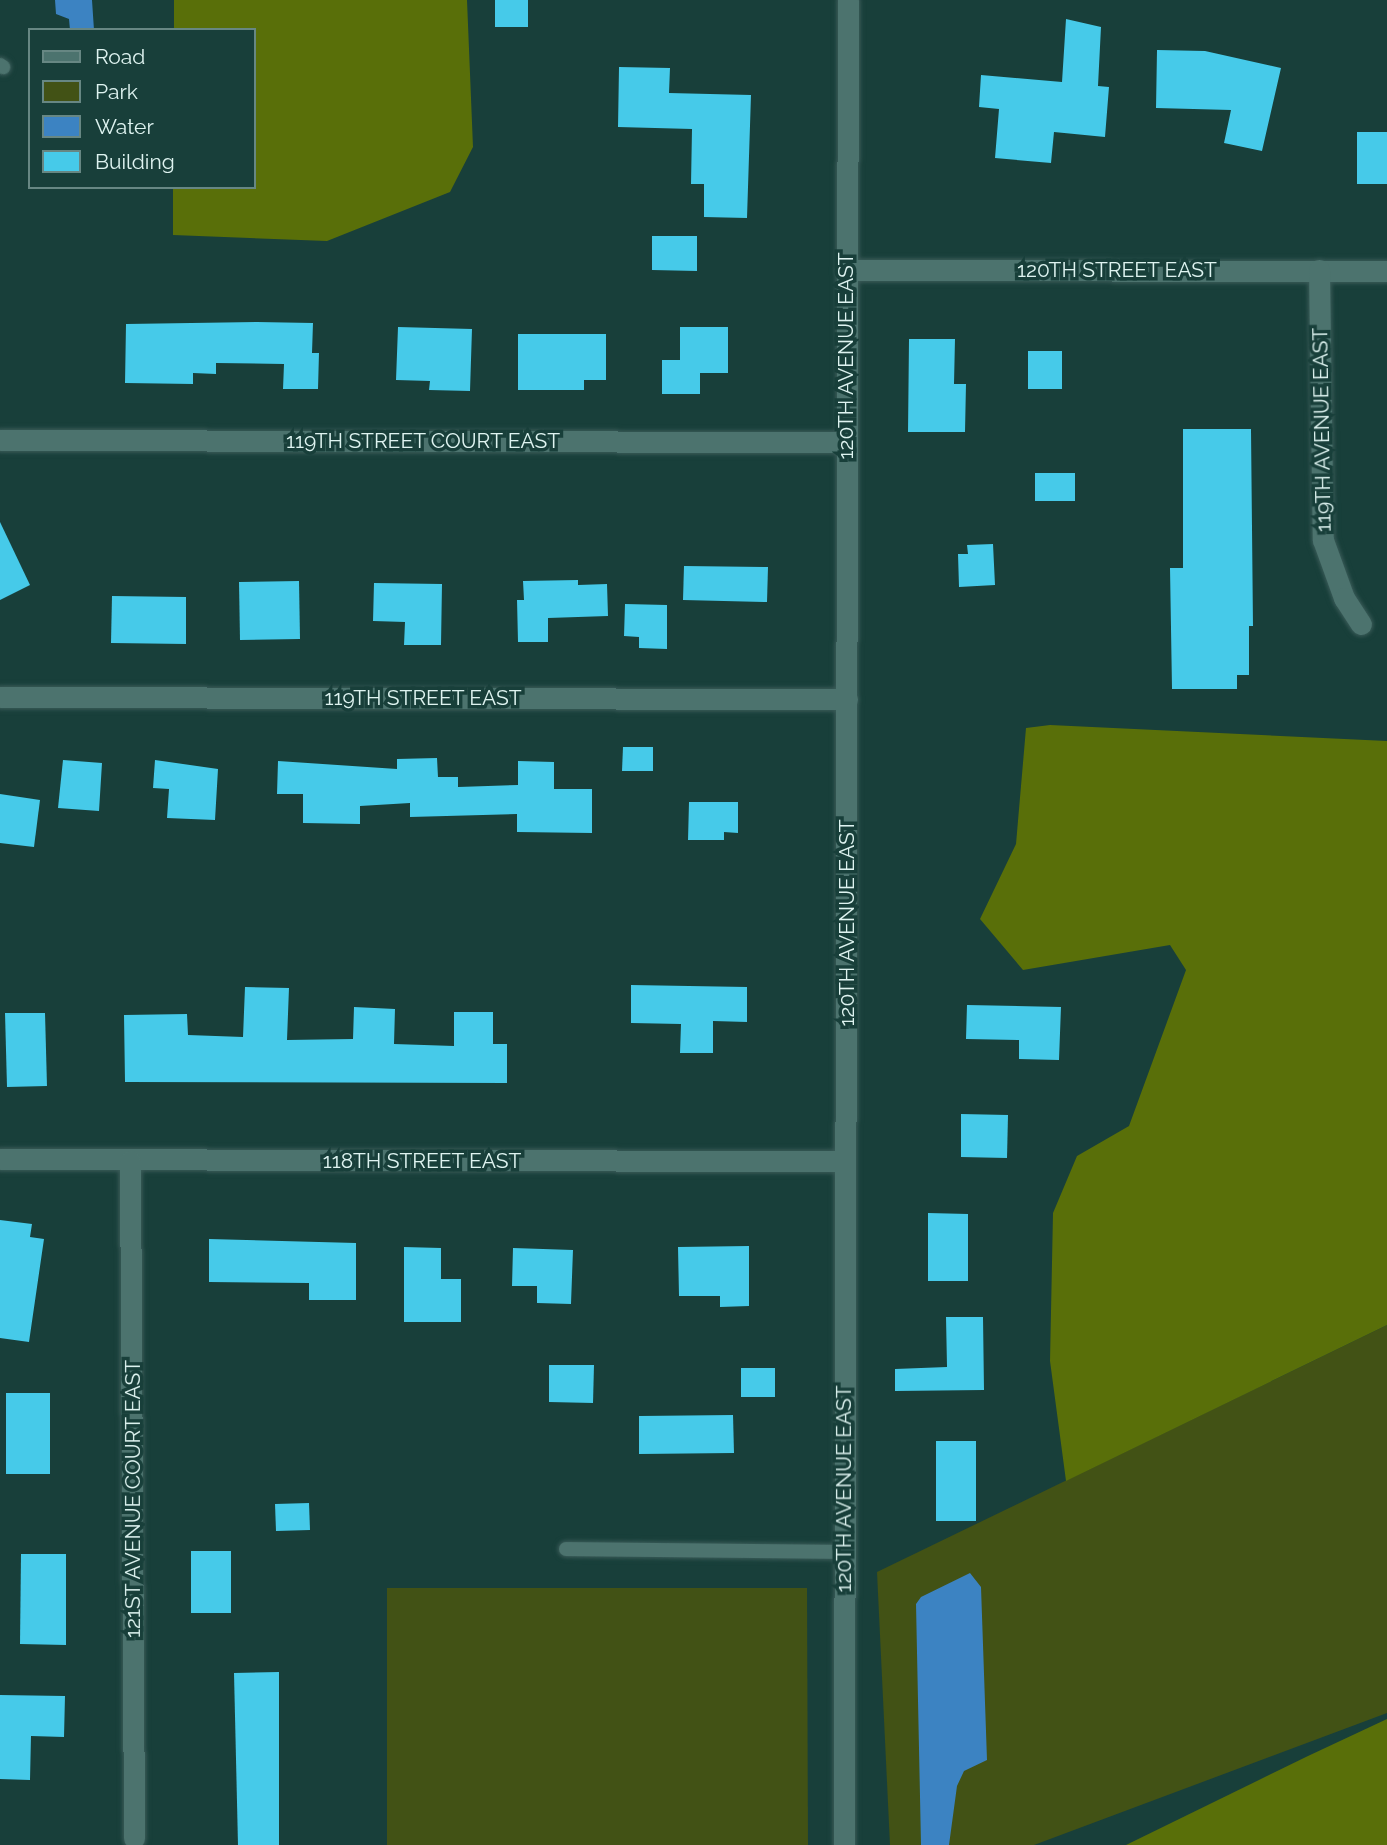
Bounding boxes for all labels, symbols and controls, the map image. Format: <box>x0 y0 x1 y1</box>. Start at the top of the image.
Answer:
legend <box>28 28 256 189</box>
text: Road <box>95 44 145 69</box>
text: Park <box>95 79 138 104</box>
text: Water <box>95 114 154 139</box>
text: Building <box>95 149 175 174</box>
street label: 120TH AVENUE EAST <box>833 252 859 460</box>
street label: 120TH STREET EAST <box>1017 257 1217 283</box>
street label: 119TH AVENUE EAST <box>1308 327 1336 533</box>
street label: 119TH STREET COURT EAST <box>285 428 561 454</box>
street label: 119TH STREET EAST <box>324 685 522 711</box>
street label: 120TH AVENUE EAST <box>834 819 860 1027</box>
street label: 118TH STREET EAST <box>322 1148 522 1174</box>
street label: 121ST AVENUE COURT EAST <box>120 1359 146 1639</box>
street label: 120TH AVENUE EAST <box>831 1385 857 1593</box>

